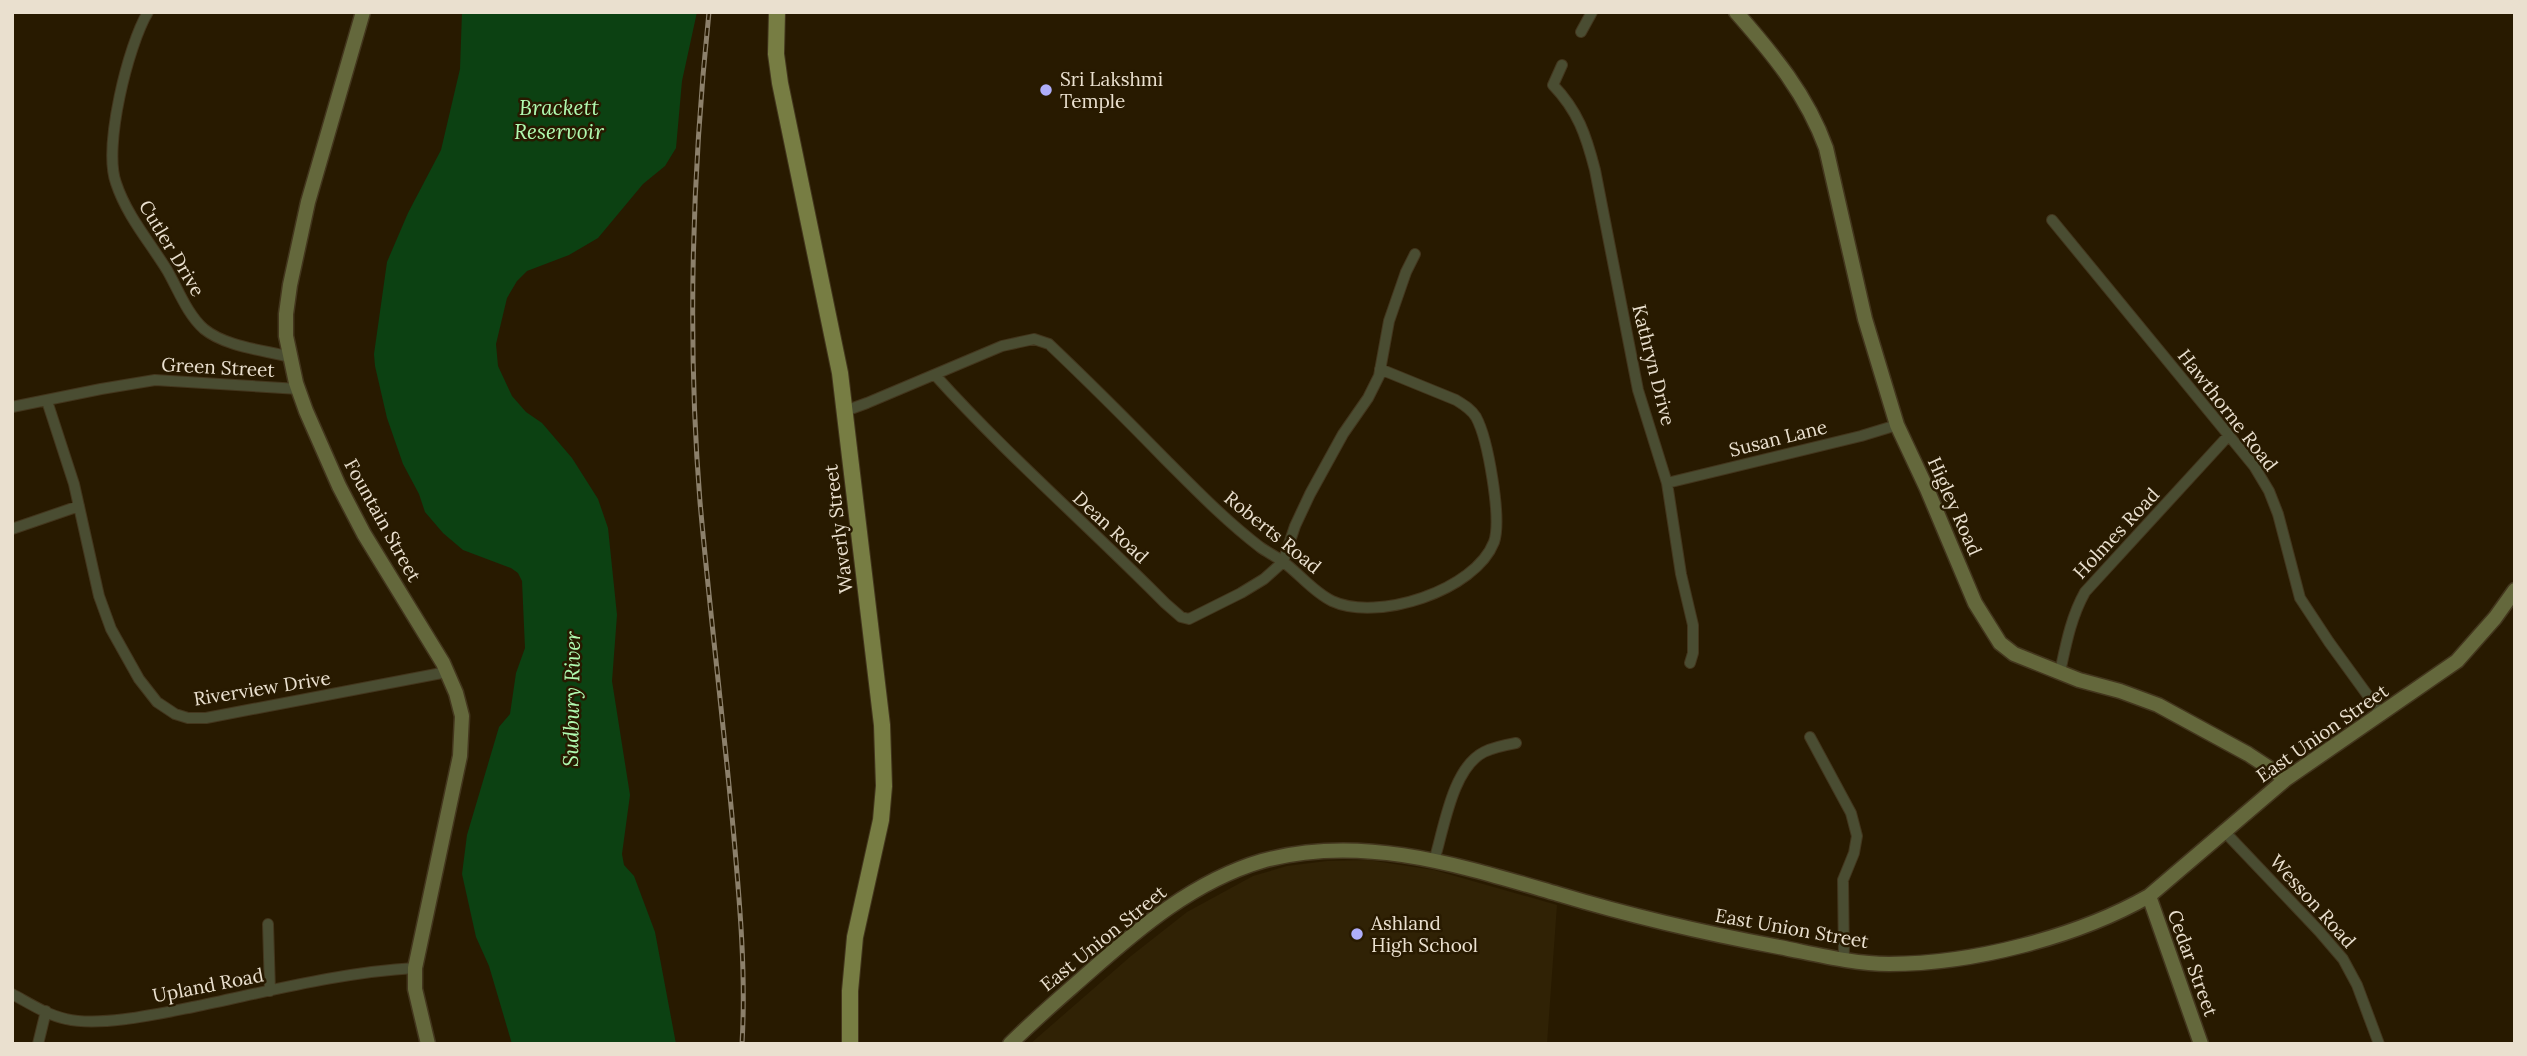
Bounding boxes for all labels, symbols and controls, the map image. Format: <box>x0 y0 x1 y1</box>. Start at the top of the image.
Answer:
place label: Sri Lakshmi Temple <box>1060 67 1163 113</box>
marker: Sri Lakshmi Temple <box>1038 82 1054 98</box>
water label: Brackett Reservoir <box>514 94 604 145</box>
street label: Cutler Drive <box>134 195 210 301</box>
street label: Kathryn Drive <box>1627 302 1681 428</box>
street label: Hawthorne Road <box>2173 344 2283 476</box>
street label: Green Street <box>161 352 276 382</box>
street label: Susan Lane <box>1726 414 1830 462</box>
street label: Higley Road <box>1923 453 1987 559</box>
street label: Fountain Street <box>339 454 427 586</box>
street label: Waverly Street <box>818 463 858 595</box>
street label: Holmes Road <box>2068 482 2164 584</box>
street label: Dean Road <box>1068 486 1154 568</box>
street label: Roberts Road <box>1220 486 1326 578</box>
water label: Sudbury River <box>557 630 586 767</box>
street label: Riverview Drive <box>192 665 332 711</box>
street label: East Union Street <box>2251 678 2393 787</box>
street label: Wesson Road <box>2265 849 2361 953</box>
street label: East Union Street <box>1035 879 1171 996</box>
street label: East Union Street <box>1713 903 1871 953</box>
street label: Cedar Street <box>2163 906 2224 1020</box>
place label: Ashland High School <box>1370 911 1478 957</box>
marker: Ashland High School <box>1349 926 1365 942</box>
street label: Upland Road <box>150 962 266 1008</box>

